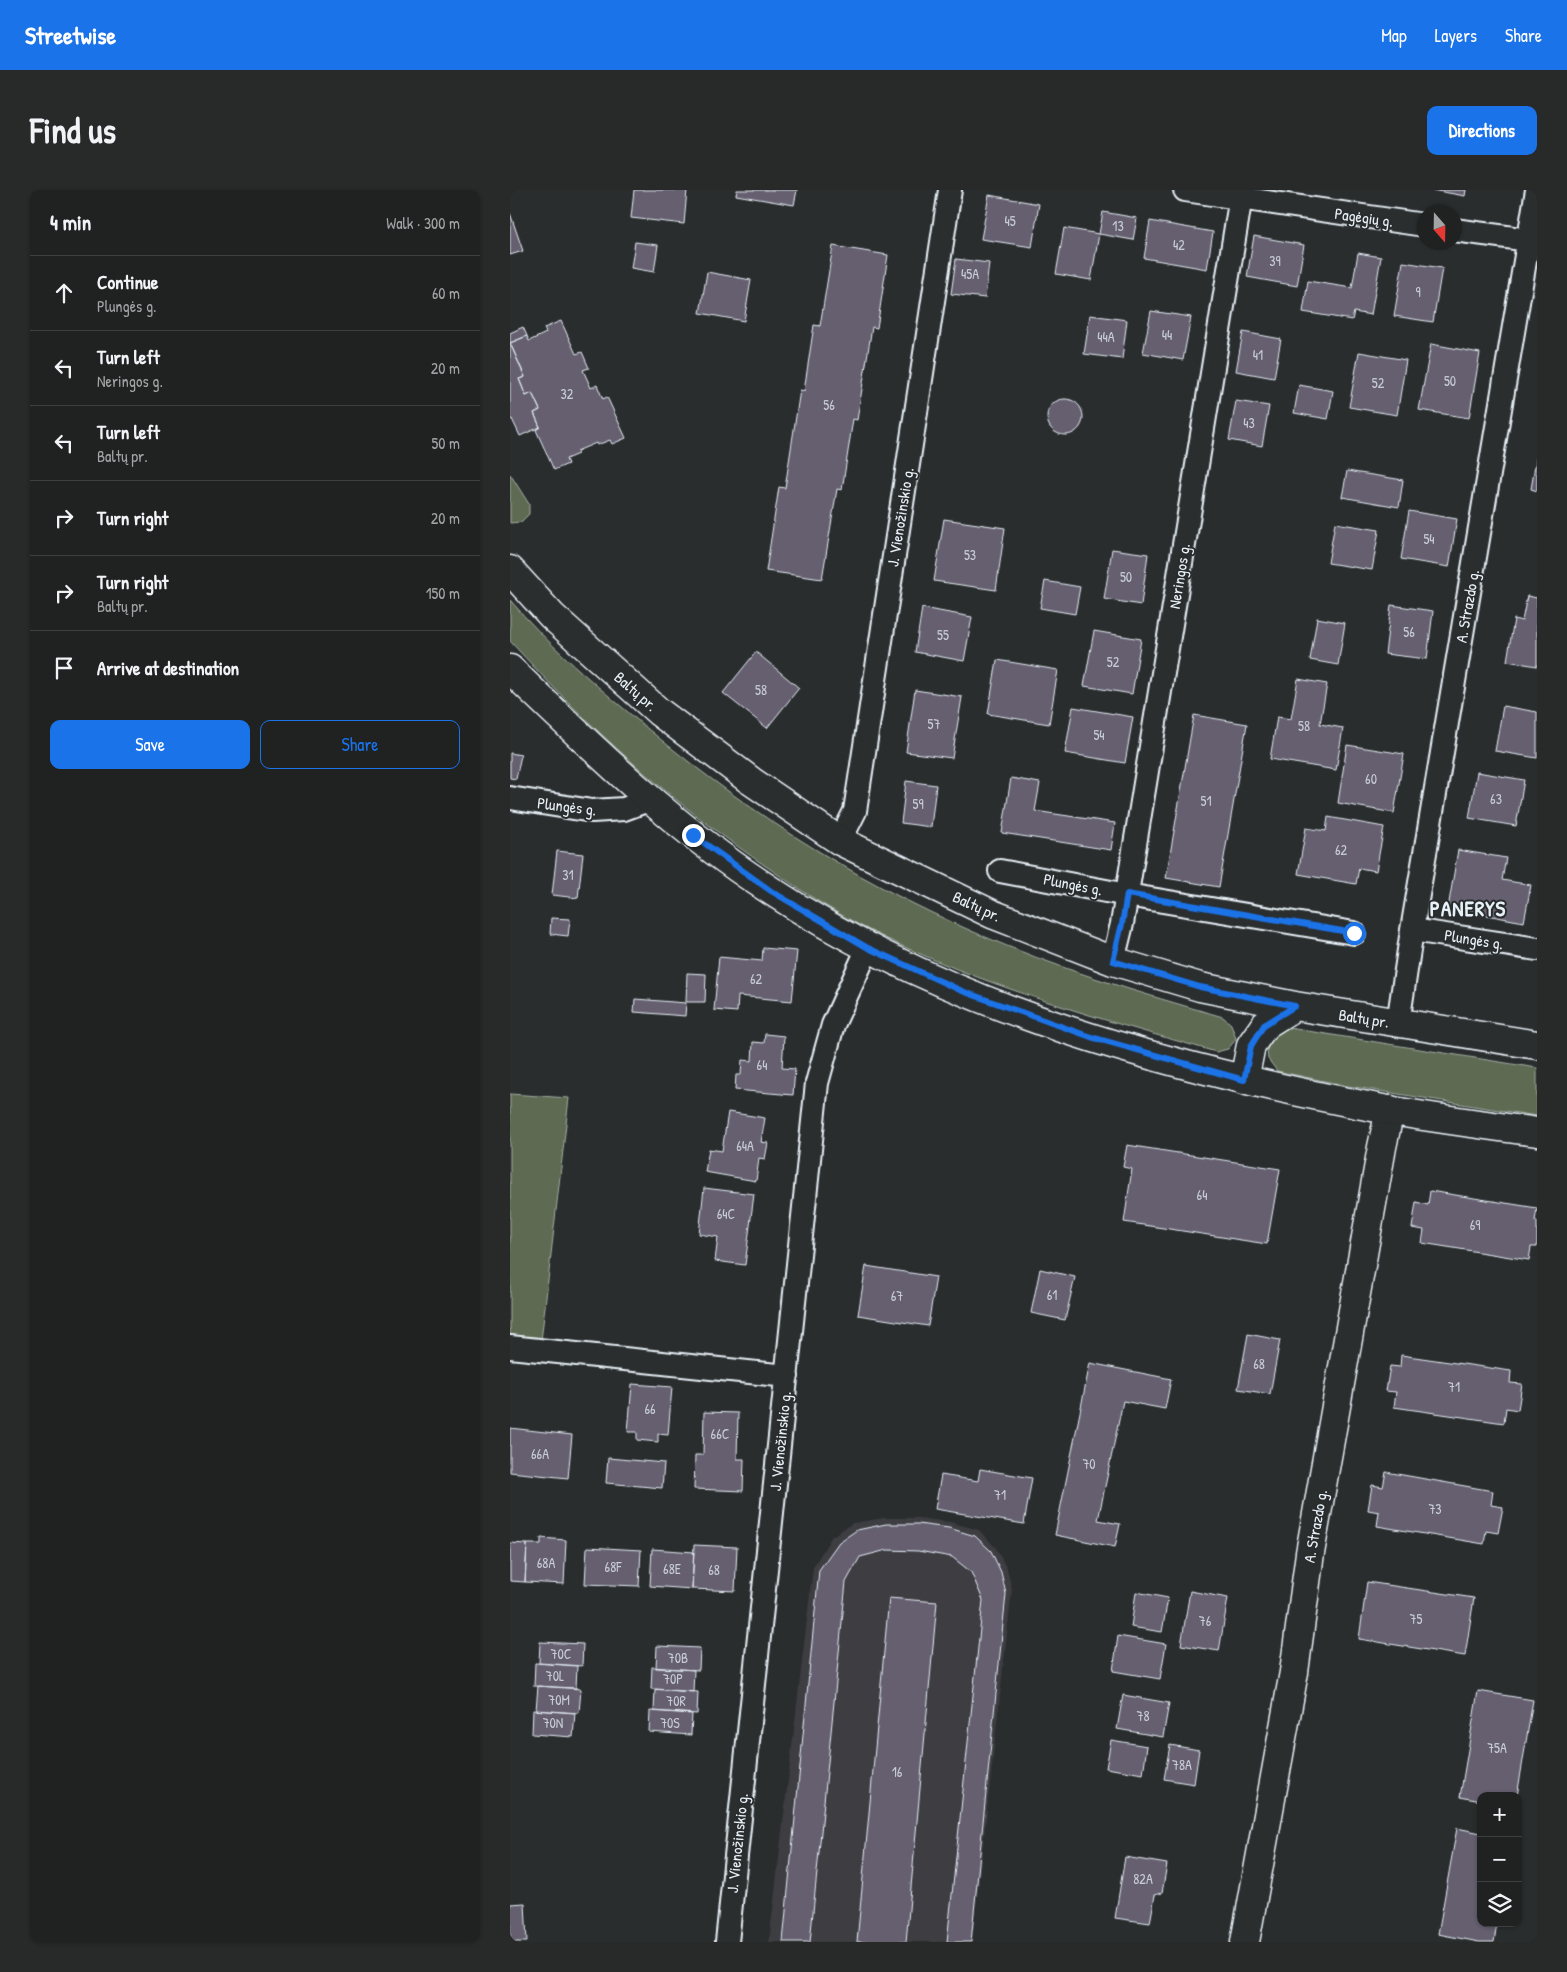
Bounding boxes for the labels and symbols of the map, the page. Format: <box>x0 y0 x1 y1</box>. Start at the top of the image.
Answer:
street label: Pagėgių g. <box>1333 202 1395 232</box>
north arrow <box>1417 205 1462 250</box>
house number: 45 <box>1004 211 1016 230</box>
house number: 13 <box>1112 216 1124 235</box>
house number: 42 <box>1173 235 1185 254</box>
house number: 39 <box>1269 251 1281 270</box>
house number: 45A <box>961 264 979 283</box>
house number: 9 <box>1415 282 1421 301</box>
house number: 44 <box>1162 325 1172 344</box>
house number: 44A <box>1097 327 1115 346</box>
house number: 41 <box>1253 345 1263 364</box>
house number: 50 <box>1444 371 1456 390</box>
house number: 52 <box>1372 373 1385 392</box>
house number: 32 <box>561 384 574 403</box>
house number: 56 <box>823 395 835 414</box>
house number: 43 <box>1243 413 1255 432</box>
street label: J. Vienožinskio g. <box>881 466 919 568</box>
house number: 54 <box>1423 529 1435 548</box>
street label: Neringos g. <box>1163 542 1195 610</box>
house number: 53 <box>964 545 976 564</box>
house number: 50 <box>1120 567 1132 586</box>
street label: A. Strazdo g. <box>1450 568 1484 644</box>
house number: 56 <box>1403 622 1415 641</box>
house number: 55 <box>937 625 949 644</box>
house number: 52 <box>1107 652 1120 671</box>
street label: Baltų pr. <box>610 666 662 716</box>
house number: 58 <box>755 680 767 699</box>
house number: 57 <box>928 714 940 733</box>
house number: 58 <box>1298 716 1310 735</box>
house number: 54 <box>1093 725 1105 744</box>
house number: 60 <box>1365 769 1377 788</box>
house number: 63 <box>1490 789 1502 808</box>
street label: Plungės g. <box>536 791 598 821</box>
house number: 51 <box>1200 791 1212 810</box>
house number: 59 <box>912 794 924 813</box>
route end <box>682 824 705 847</box>
house number: 62 <box>1335 840 1348 859</box>
house number: 31 <box>562 865 574 884</box>
street label: Plungės g. <box>1042 868 1104 900</box>
street label: Baltų pr. <box>949 885 1005 927</box>
district label: PANERYS <box>1430 894 1506 923</box>
route start <box>1343 922 1366 945</box>
street label: Plungės g. <box>1443 923 1505 955</box>
house number: 62 <box>750 969 763 988</box>
street label: Baltų pr. <box>1337 1003 1391 1033</box>
house number: 64 <box>757 1055 767 1074</box>
house number: 64A <box>736 1136 754 1155</box>
house number: 64 <box>1197 1185 1207 1204</box>
house number: 64C <box>717 1204 736 1223</box>
house number: 69 <box>1470 1215 1480 1234</box>
house number: 61 <box>1047 1285 1057 1304</box>
house number: 67 <box>891 1286 903 1305</box>
house number: 68 <box>1253 1354 1265 1373</box>
house number: 71 <box>1448 1377 1460 1396</box>
street label: J. Vienožinskio g. <box>764 1390 796 1492</box>
house number: 66 <box>644 1399 656 1418</box>
house number: 66C <box>711 1424 730 1443</box>
house number: 66A <box>531 1444 549 1463</box>
house number: 70 <box>1082 1454 1096 1473</box>
house number: 71 <box>994 1485 1006 1504</box>
street label: A. Strazdo g. <box>1298 1488 1332 1564</box>
house number: 73 <box>1428 1499 1442 1518</box>
house number: 68A <box>537 1553 555 1572</box>
house number: 68F <box>605 1557 622 1576</box>
house number: 68E <box>663 1559 681 1578</box>
house number: 68 <box>708 1560 720 1579</box>
house number: 75 <box>1410 1609 1423 1628</box>
house number: 76 <box>1199 1611 1212 1630</box>
house number: 70C <box>551 1644 572 1663</box>
house number: 70B <box>668 1648 688 1667</box>
house number: 70L <box>546 1666 564 1685</box>
house number: 70P <box>663 1669 683 1688</box>
house number: 70M <box>548 1690 570 1709</box>
house number: 70R <box>666 1691 686 1710</box>
house number: 78 <box>1137 1706 1150 1725</box>
house number: 70N <box>543 1713 563 1732</box>
house number: 70S <box>660 1713 680 1732</box>
house number: 75A <box>1487 1738 1507 1757</box>
house number: 78A <box>1172 1755 1192 1774</box>
house number: 16 <box>892 1762 903 1781</box>
street label: J. Vienožinskio g. <box>721 1792 753 1894</box>
house number: 82A <box>1133 1869 1153 1888</box>

